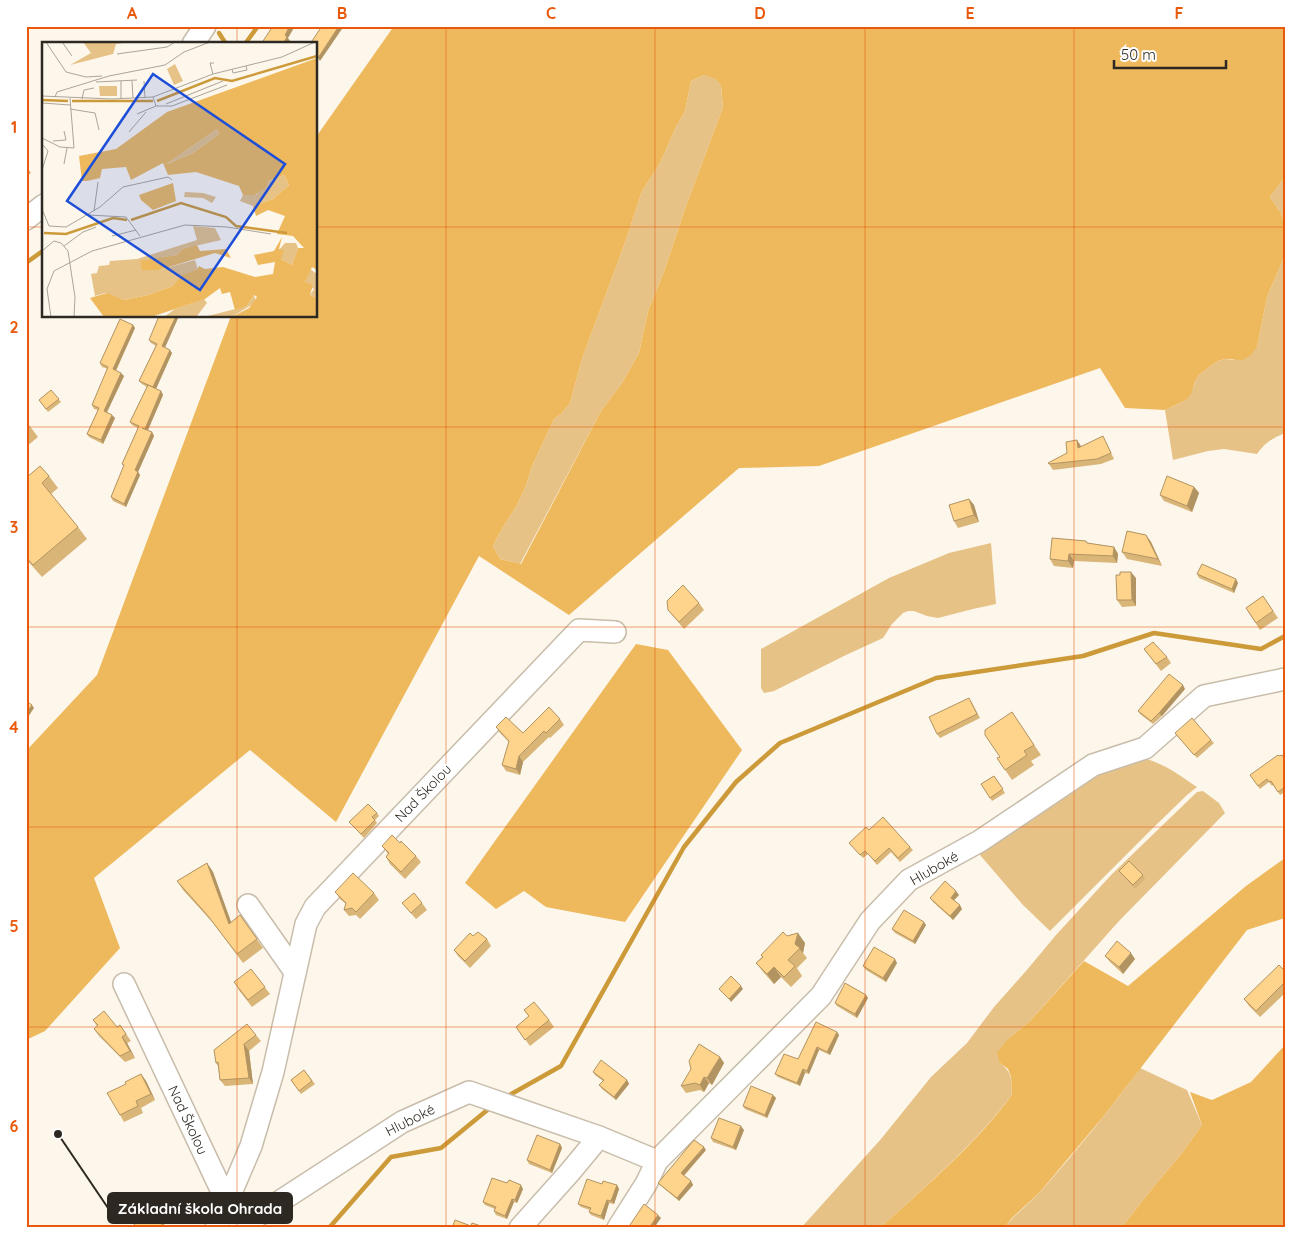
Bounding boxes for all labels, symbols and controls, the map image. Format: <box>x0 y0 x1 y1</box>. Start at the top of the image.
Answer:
text: A <box>127 3 138 23</box>
text: B <box>337 3 347 23</box>
text: C <box>546 3 556 23</box>
text: D <box>754 3 766 23</box>
text: E <box>965 3 975 23</box>
text: F <box>1175 3 1184 23</box>
scale bar <box>1114 38 1226 70</box>
inset map <box>42 42 318 318</box>
text: 50 m <box>1121 45 1156 64</box>
text: 1 <box>11 117 17 137</box>
text: 2 <box>9 317 19 337</box>
text: 3 <box>10 517 18 537</box>
text: 4 <box>9 717 19 737</box>
street label: Nad Školou <box>391 760 455 826</box>
street label: Hluboké <box>906 847 962 889</box>
text: 5 <box>9 916 19 936</box>
street label: Nad Školou <box>164 1083 212 1157</box>
street label: Hluboké <box>382 1100 438 1140</box>
text: 6 <box>10 1116 19 1136</box>
callout: Základní škola Ohrada <box>108 1193 292 1223</box>
text: Základní škola Ohrada <box>118 1199 282 1218</box>

